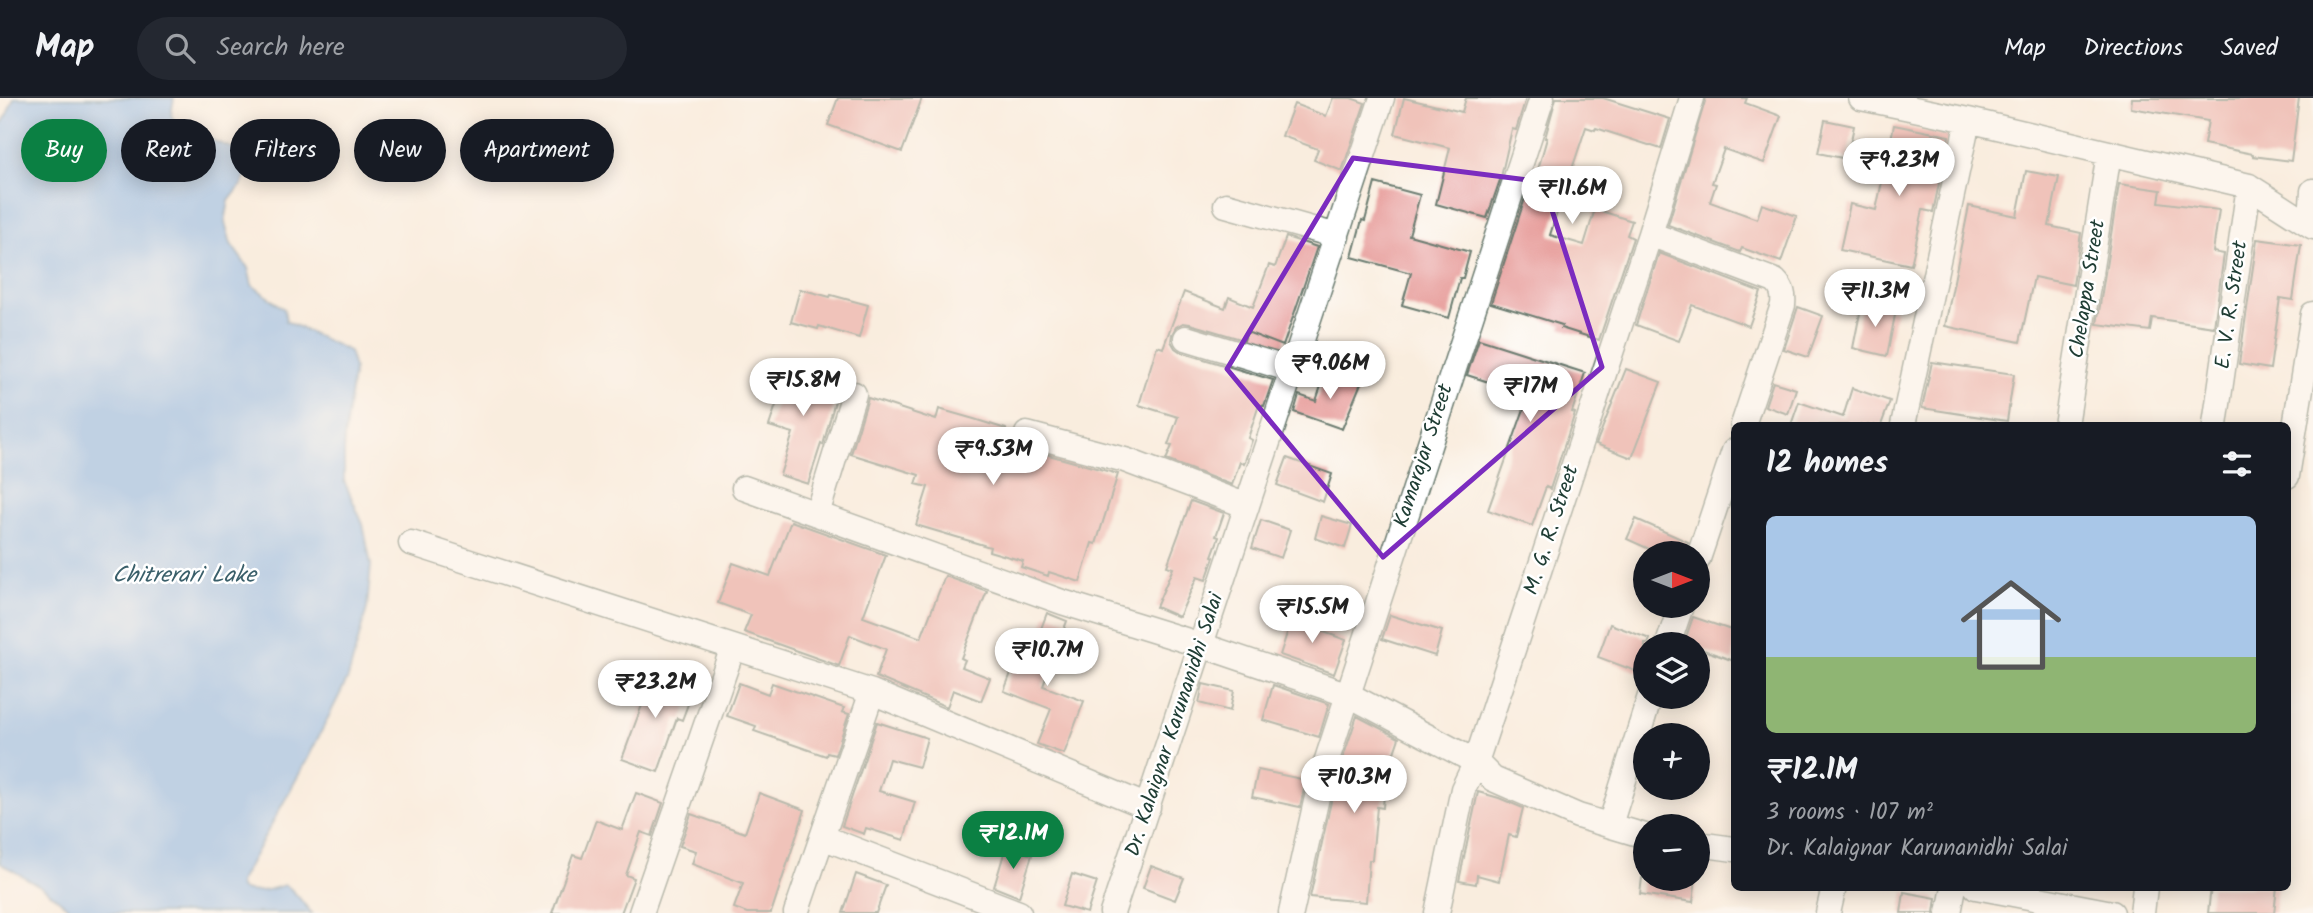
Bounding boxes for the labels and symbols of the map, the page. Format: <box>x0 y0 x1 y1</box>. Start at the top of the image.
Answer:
pin: ₹9.23M <box>1842 139 1956 198</box>
pin: ₹11.6M <box>1515 166 1629 226</box>
street label: Chelappa Street <box>2061 216 2115 361</box>
street label: E. V. R. Street <box>2207 238 2257 371</box>
pin: ₹11.3M <box>1818 270 1932 329</box>
pin: ₹9.06M <box>1273 342 1387 401</box>
pin: ₹15.8M <box>746 358 860 418</box>
pin: ₹17M <box>1489 364 1571 424</box>
street label: Kamarajar Street <box>1385 379 1463 532</box>
pin: ₹9.53M <box>936 428 1050 487</box>
street label: M. G. R. Street <box>1515 460 1589 599</box>
north arrow <box>1633 541 1710 618</box>
water label: Chitrerari Lake <box>112 558 258 594</box>
pin: ₹15.5M <box>1255 586 1369 645</box>
street label: Dr. Kalaignar Karunanidhi Salai <box>1117 588 1234 861</box>
pin: ₹10.7M <box>990 628 1104 688</box>
pin: ₹23.2M <box>598 660 712 720</box>
pin: ₹10.3M <box>1297 756 1411 815</box>
pin: ₹12.1M <box>956 812 1070 871</box>

